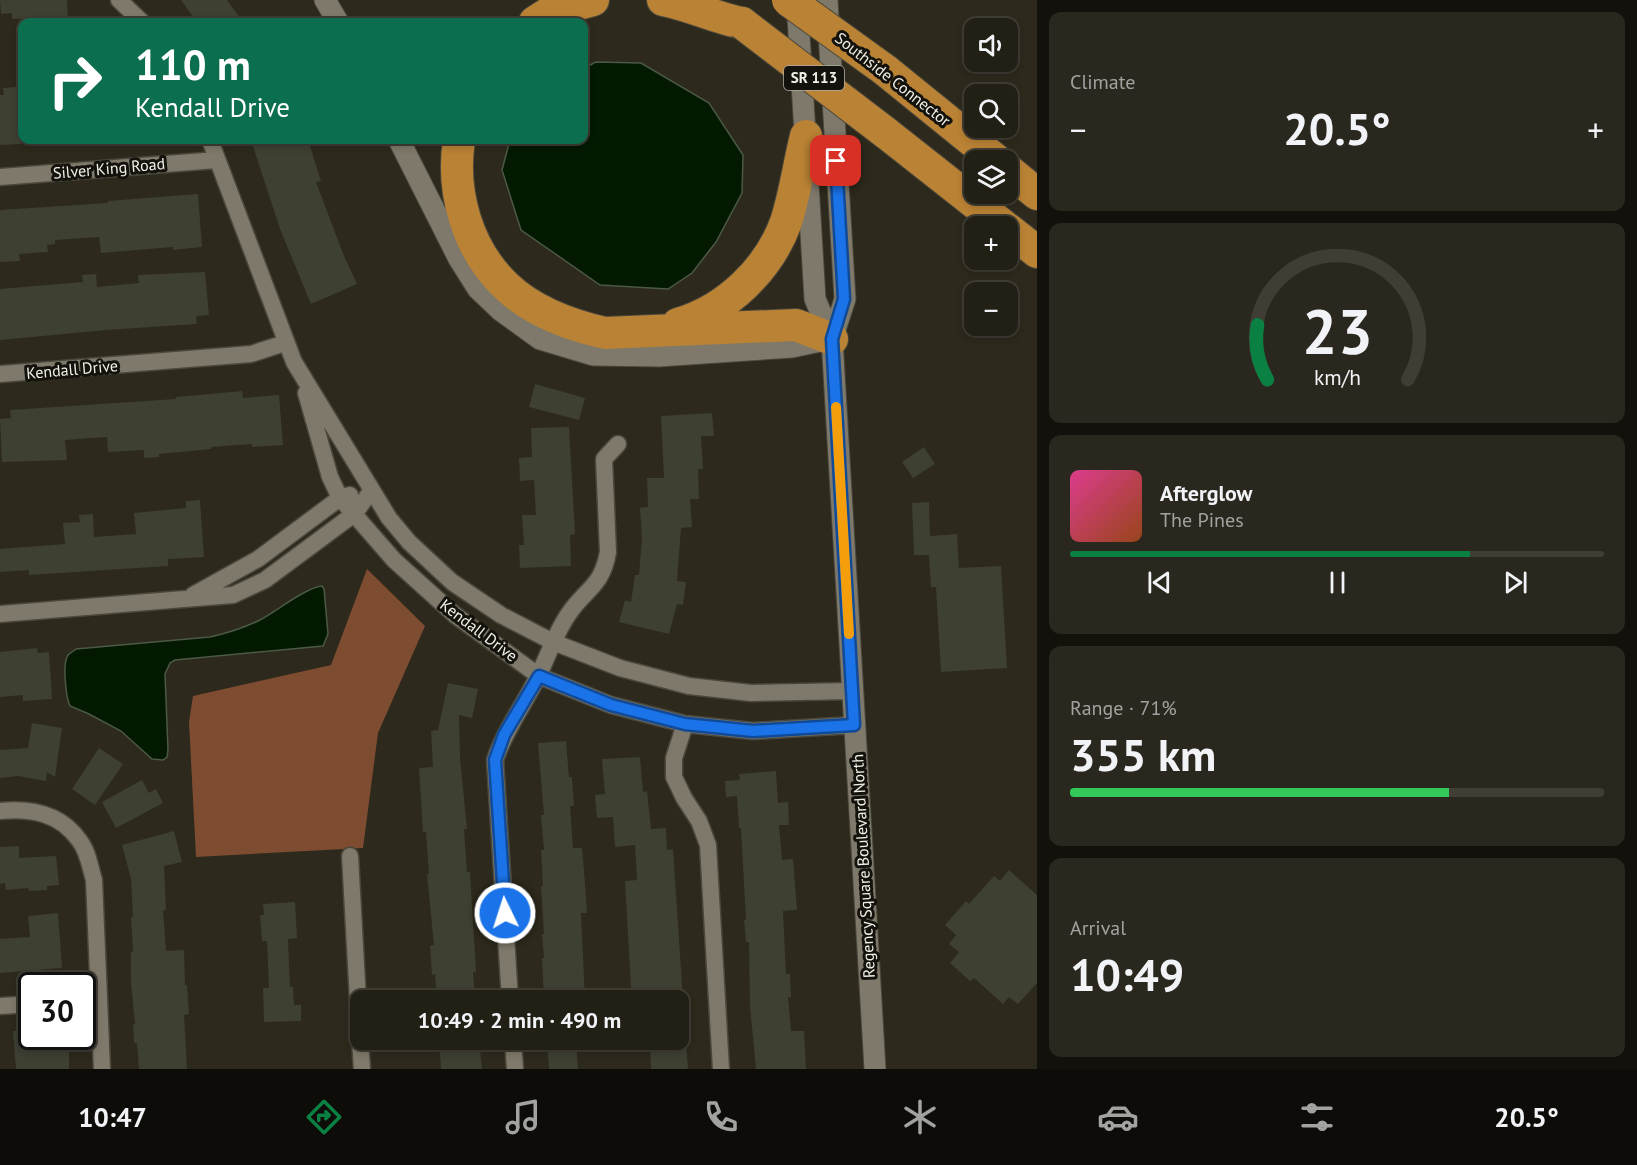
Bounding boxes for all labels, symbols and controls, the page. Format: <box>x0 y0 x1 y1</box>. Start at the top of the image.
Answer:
map controls <box>964 18 1018 336</box>
button: sound <box>964 18 1018 72</box>
street label: Southside Connector <box>831 28 955 131</box>
text: 110 m <box>135 37 251 92</box>
icon: right <box>36 42 114 120</box>
road number: SR 113 <box>784 66 844 90</box>
text: Climate <box>1070 69 1136 95</box>
button: search <box>964 84 1018 138</box>
text: Kendall Drive <box>135 90 290 124</box>
text: 20.5° <box>1283 99 1391 157</box>
text: − <box>1070 108 1087 151</box>
text: + <box>1587 108 1604 151</box>
pin <box>810 135 861 186</box>
icon: arrive <box>819 144 852 177</box>
button: layers <box>964 150 1018 204</box>
street label: Silver King Road <box>52 153 166 183</box>
button: + <box>964 216 1018 270</box>
button: − <box>964 282 1018 336</box>
text: 23 <box>1302 290 1372 371</box>
street label: Kendall Drive <box>25 355 119 383</box>
text: km/h <box>1313 364 1360 392</box>
text: Afterglow <box>1160 479 1252 507</box>
text: The Pines <box>1160 507 1244 533</box>
icon: previous <box>1143 566 1176 599</box>
icon: pause <box>1321 566 1354 599</box>
icon: next <box>1499 566 1532 599</box>
street label: Kendall Drive <box>436 594 522 666</box>
text: Range · 71% <box>1070 695 1177 721</box>
text: 355 km <box>1070 725 1216 783</box>
street label: Regency Square Boulevard North <box>847 754 879 978</box>
position arrow <box>473 881 537 945</box>
text: Arrival <box>1070 915 1126 941</box>
text: 10:49 <box>1070 945 1184 1003</box>
speed limit sign: 30 <box>18 972 96 1050</box>
text: 10:49 · 2 min · 490 m <box>418 1006 621 1034</box>
icon: directions <box>303 1096 345 1138</box>
icon: music <box>502 1096 544 1138</box>
icon: phone <box>700 1096 742 1138</box>
icon: climate <box>899 1096 941 1138</box>
icon: car <box>1097 1096 1139 1138</box>
icon: filters <box>1296 1096 1338 1138</box>
text: 10:47 <box>78 1100 147 1134</box>
text: 20.5° <box>1494 1100 1559 1134</box>

